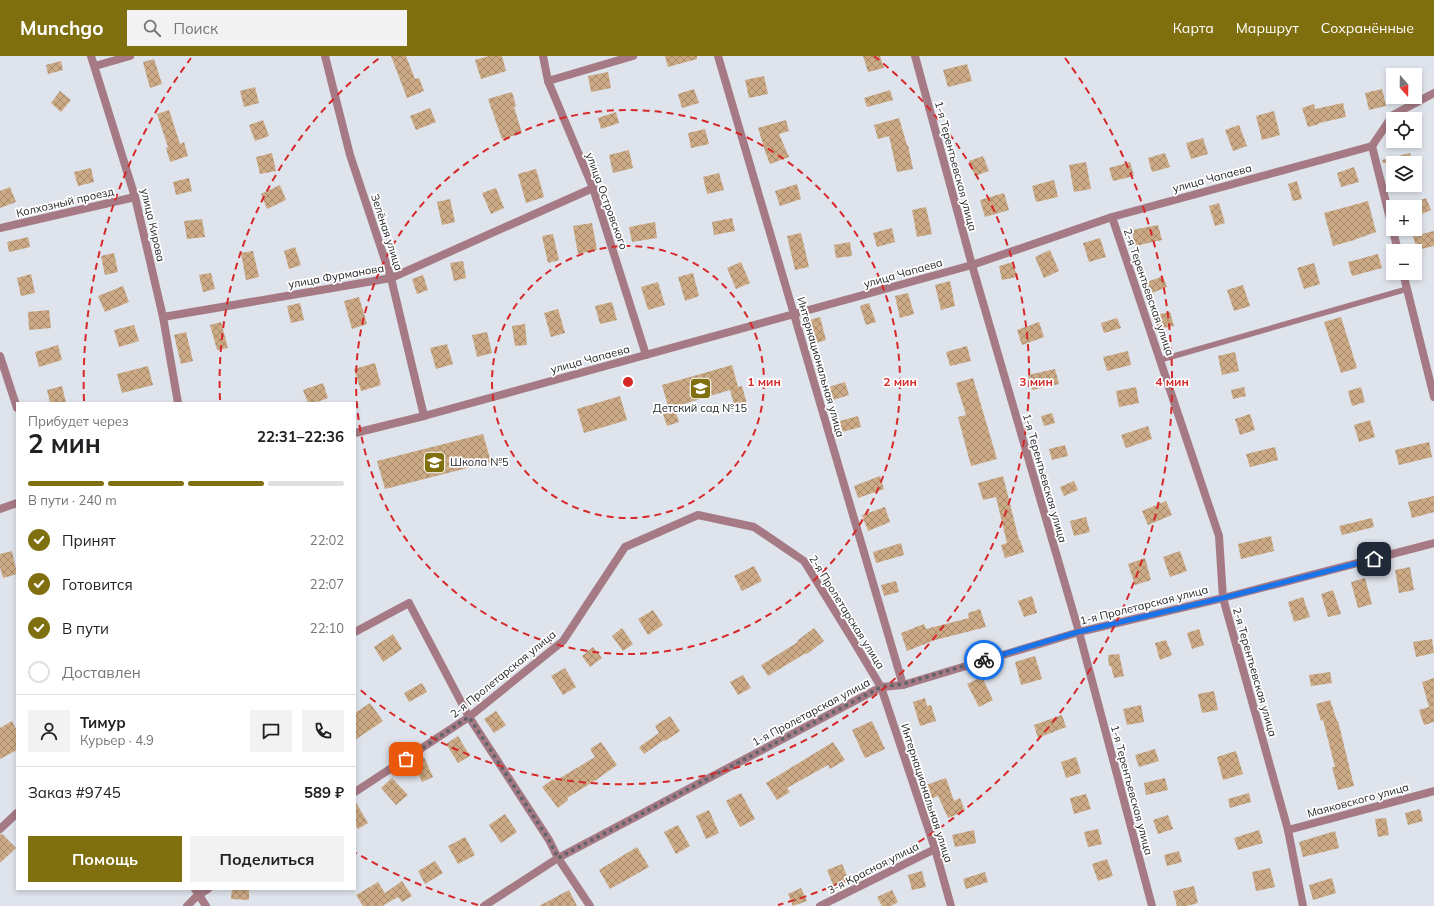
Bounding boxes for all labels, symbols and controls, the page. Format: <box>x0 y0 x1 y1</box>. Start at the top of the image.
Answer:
search box <box>127 10 407 46</box>
text: Munchgo <box>20 16 103 40</box>
icon: search <box>141 17 163 39</box>
text: Поиск <box>173 19 218 38</box>
text: Карта <box>1173 19 1214 37</box>
text: Маршрут <box>1236 19 1299 37</box>
text: Сохранённые <box>1321 19 1414 37</box>
north arrow <box>1386 68 1422 104</box>
map controls <box>1386 68 1422 280</box>
street label: 1-я Терентьевская улица <box>932 100 980 232</box>
button: locate <box>1386 112 1422 148</box>
street label: улица Островского <box>583 151 631 251</box>
button: layers <box>1386 156 1422 192</box>
street label: улица Чапаева <box>1171 161 1253 195</box>
street label: Колхозный проезд <box>15 184 116 220</box>
street label: улица Кирова <box>138 187 168 263</box>
street label: Зелёная улица <box>368 192 406 272</box>
button: + <box>1386 200 1422 236</box>
street label: 2-я Терентьевская улица <box>1121 226 1177 358</box>
button: − <box>1386 244 1422 280</box>
street label: улица Чапаева <box>862 255 944 291</box>
street label: улица Фурманова <box>287 261 385 291</box>
street label: Интернациональная улица <box>794 295 848 439</box>
street label: улица Чапаева <box>549 342 631 376</box>
text: 1 мин <box>747 374 781 389</box>
text: 2 мин <box>883 374 917 389</box>
text: 3 мин <box>1019 374 1053 389</box>
text: 4 мин <box>1155 374 1189 389</box>
centre of rings <box>621 375 635 389</box>
school or university icon: Детский сад №15 <box>687 375 713 401</box>
place label: Детский сад №15 <box>653 401 748 415</box>
street label: 1-я Терентьевская улица <box>1020 412 1070 544</box>
text: Прибудет через <box>28 413 129 429</box>
text: 2 мин <box>28 427 101 460</box>
text: 22:31–22:36 <box>257 427 344 446</box>
school or university icon: Школа №5 <box>421 449 447 475</box>
place label: Школа №5 <box>450 455 509 469</box>
text: В пути · 240 m <box>28 492 117 508</box>
icon: check <box>28 529 50 551</box>
text: Принят <box>62 531 116 550</box>
text: 22:02 <box>310 532 344 548</box>
pin <box>1357 542 1391 576</box>
icon: home <box>1363 548 1385 570</box>
street label: 2-я Пролетарская улица <box>806 552 888 672</box>
icon: check <box>28 573 50 595</box>
text: Готовится <box>62 575 133 594</box>
text: 22:07 <box>310 576 344 592</box>
street label: 1-я Пролетарская улица <box>1078 582 1210 628</box>
street label: 2-я Терентьевская улица <box>1230 606 1280 738</box>
icon: check <box>28 617 50 639</box>
text: В пути <box>62 619 109 638</box>
text: 22:10 <box>310 620 344 636</box>
street label: 2-я Пролетарская улица <box>447 627 559 721</box>
courier <box>964 640 1004 680</box>
icon: bike <box>973 649 995 671</box>
text: Доставлен <box>62 663 141 682</box>
street label: 1-я Пролетарская улица <box>750 675 872 749</box>
button: person <box>28 710 70 752</box>
button: chat <box>250 710 292 752</box>
button: phone <box>302 710 344 752</box>
text: Тимур <box>80 713 126 732</box>
street label: Интернациональная улица <box>898 722 956 864</box>
street label: 1-я Терентьевская улица <box>1108 724 1156 856</box>
text: Курьер · 4.9 <box>80 732 154 748</box>
pin <box>389 742 423 776</box>
icon: bag <box>395 748 417 770</box>
street label: Маяковского улица <box>1306 780 1410 820</box>
text: Заказ #9745 <box>28 783 121 802</box>
text: 589 ₽ <box>304 783 344 802</box>
button: Помощь <box>28 836 182 882</box>
button: Поделиться <box>190 836 344 882</box>
street label: 3-я Красная улица <box>825 839 921 897</box>

